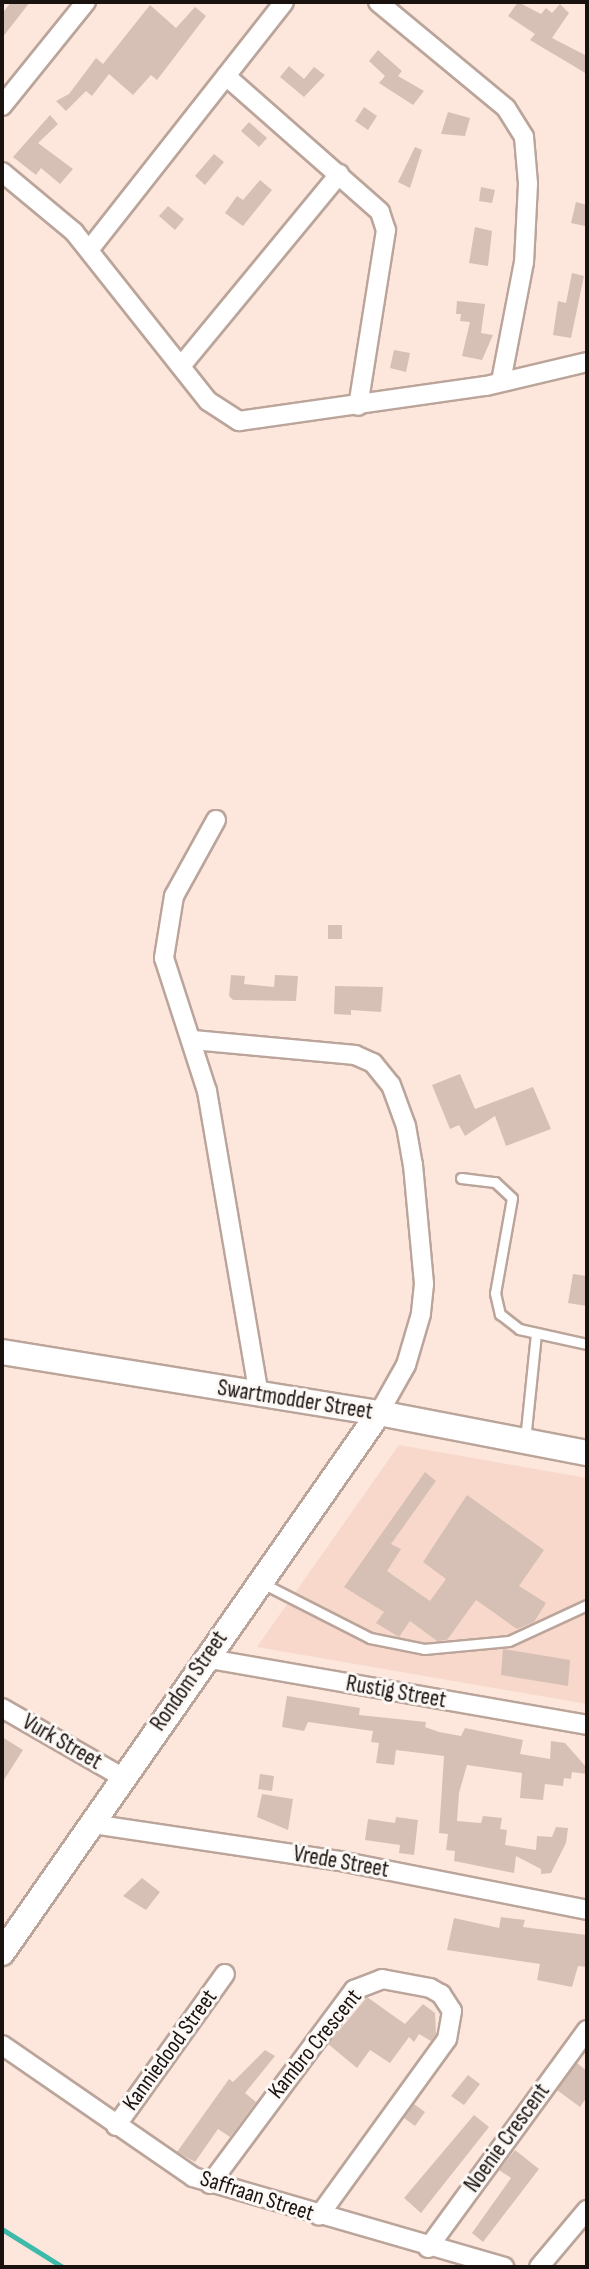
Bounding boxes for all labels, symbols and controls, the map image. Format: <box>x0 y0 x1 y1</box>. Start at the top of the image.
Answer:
street label: Swartmodder Street <box>215 1374 375 1426</box>
street label: Rondom Street <box>144 1626 234 1736</box>
street label: Rustig Street <box>344 1670 448 1714</box>
street label: Vurk Street <box>17 1708 107 1776</box>
street label: Vrede Street <box>291 1840 391 1884</box>
street label: Kanniedood Street <box>117 1984 223 2116</box>
street label: Kambro Crescent <box>262 1984 368 2104</box>
street label: Noenie Crescent <box>458 2078 556 2198</box>
street label: Saffraan Street <box>197 2165 317 2227</box>

